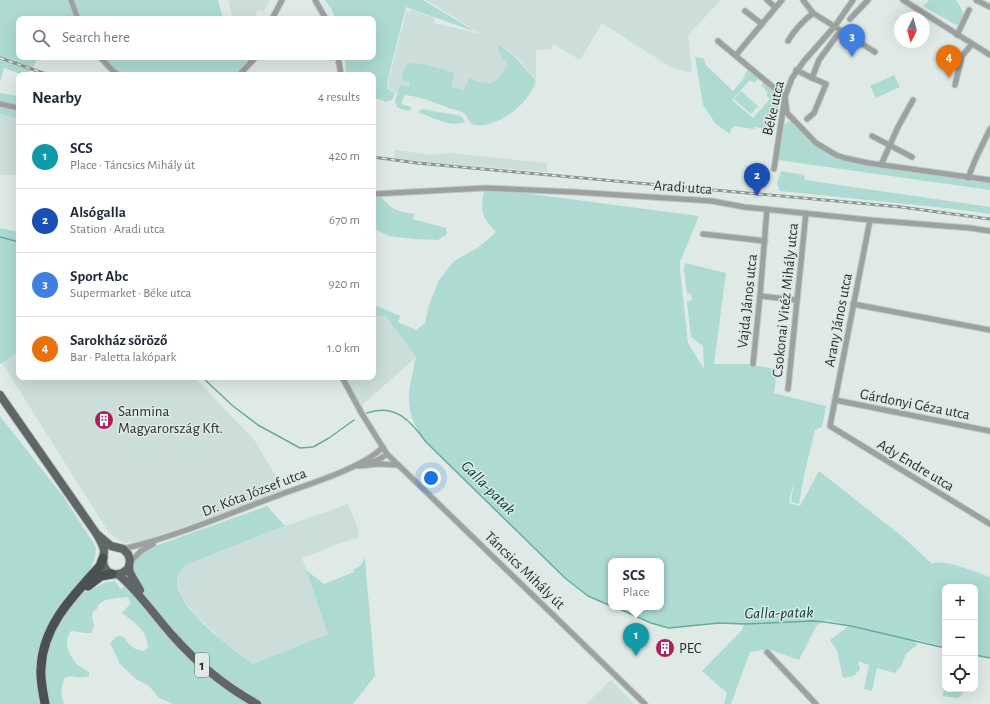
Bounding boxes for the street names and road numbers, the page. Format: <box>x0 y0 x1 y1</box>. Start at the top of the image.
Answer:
street label: Béke utca <box>760 79 787 137</box>
street label: Aradi utca <box>653 178 713 197</box>
street label: Csokonai Vitéz Mihály utca <box>770 222 801 378</box>
street label: Vajda János utca <box>735 253 760 349</box>
street label: Arany János utca <box>822 272 855 368</box>
street label: Gárdonyi Géza utca <box>859 386 971 422</box>
street label: Ady Endre utca <box>875 437 957 494</box>
street label: Dr. Kóta József utca <box>200 466 309 519</box>
street label: Táncsics Mihály út <box>482 529 568 612</box>
road number: 1 <box>195 653 209 677</box>

